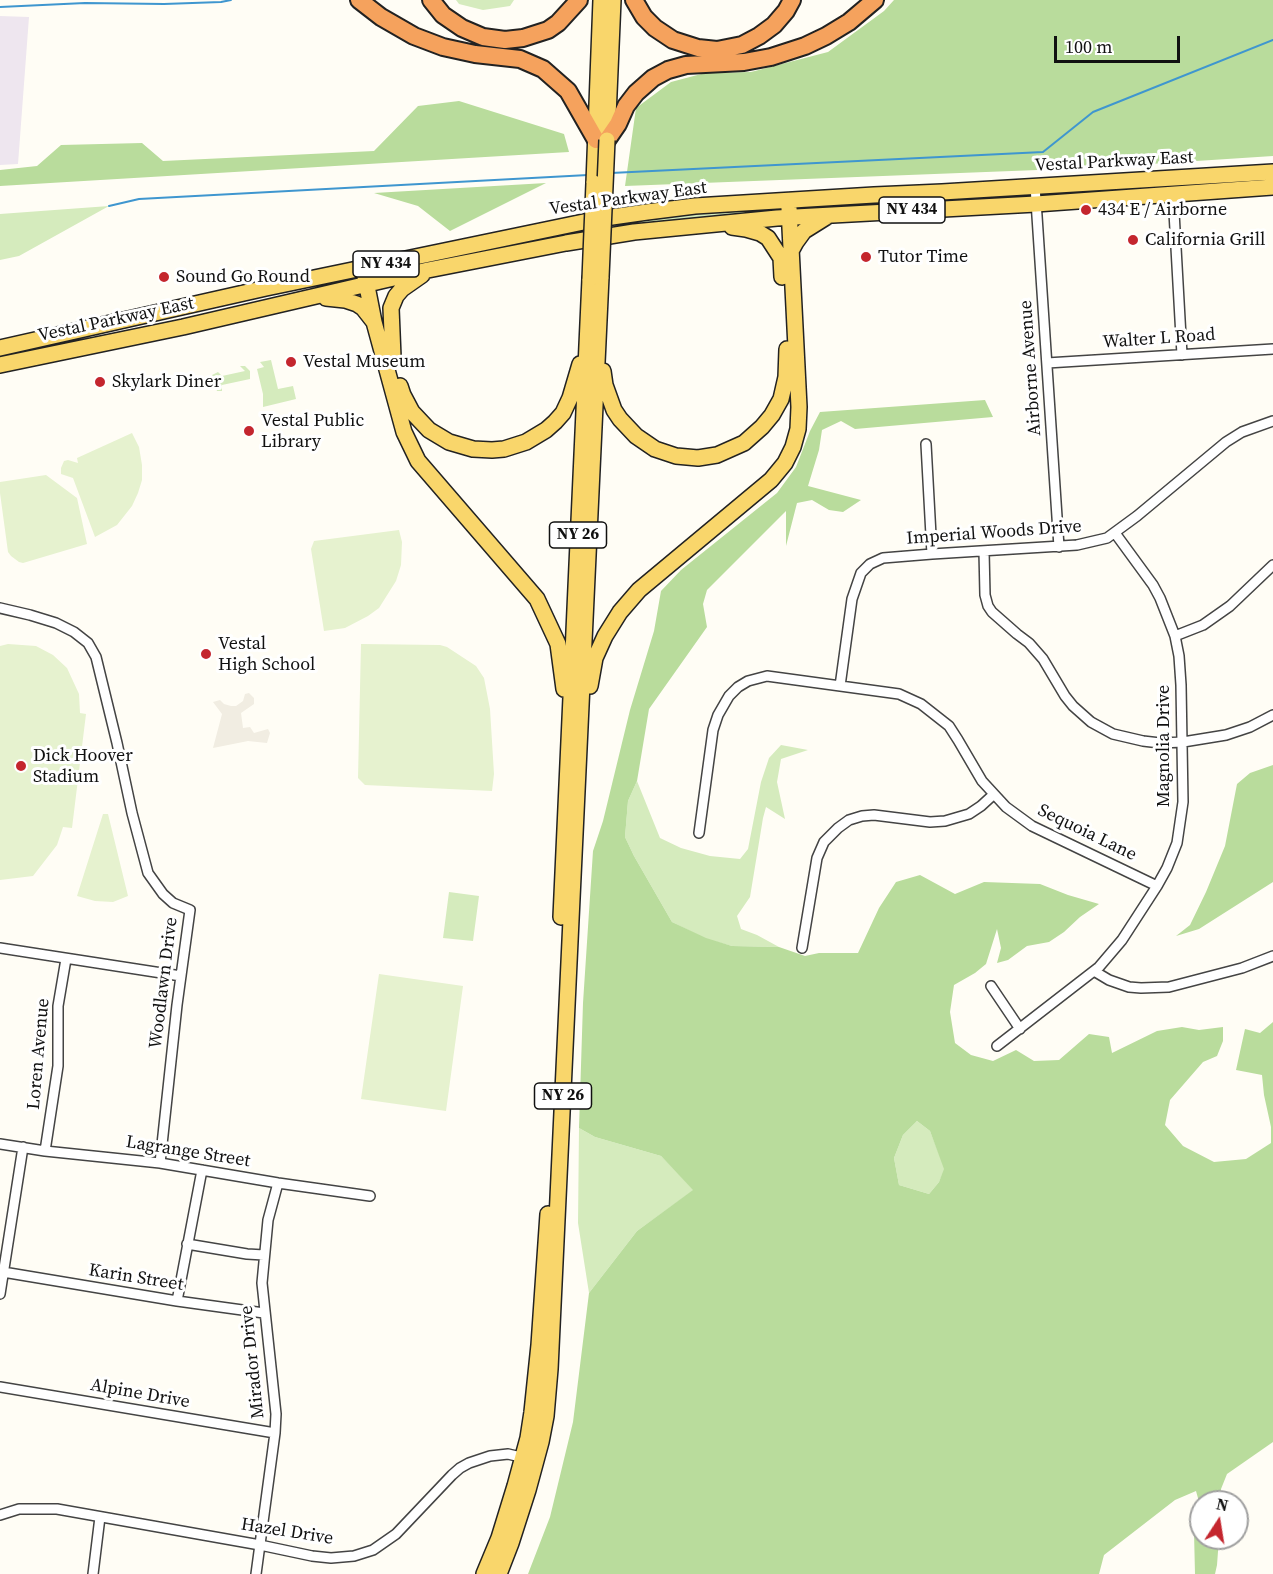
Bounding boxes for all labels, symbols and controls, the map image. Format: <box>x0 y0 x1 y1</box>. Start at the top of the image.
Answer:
scale bar <box>1057 24 1183 62</box>
text: 100 m <box>1065 34 1112 59</box>
street label: Vestal Parkway East <box>1034 147 1194 177</box>
street label: Vestal Parkway East <box>548 177 708 221</box>
road number: NY 434 <box>879 197 945 223</box>
place label: 434 E / Airborne <box>1098 199 1227 221</box>
marker: 434 E / Airborne <box>1079 203 1093 217</box>
place label: California Grill <box>1145 229 1265 251</box>
marker: California Grill <box>1126 233 1140 247</box>
place label: Tutor Time <box>878 246 968 268</box>
marker: Tutor Time <box>859 250 873 264</box>
road number: NY 434 <box>353 251 419 277</box>
place label: Sound Go Round <box>176 266 310 288</box>
marker: Sound Go Round <box>157 270 171 284</box>
street label: Vestal Parkway East <box>36 293 196 347</box>
street label: Airborne Avenue <box>1015 299 1047 437</box>
street label: Walter L Road <box>1102 324 1216 354</box>
place label: Vestal Museum <box>303 351 425 373</box>
marker: Vestal Museum <box>284 355 298 369</box>
place label: Skylark Diner <box>112 371 221 393</box>
marker: Skylark Diner <box>93 375 107 389</box>
place label: Vestal Public Library <box>261 410 364 452</box>
marker: Vestal Public Library <box>242 424 256 438</box>
street label: Imperial Woods Drive <box>906 516 1082 550</box>
road number: NY 26 <box>550 522 606 548</box>
place label: Vestal High School <box>218 633 315 676</box>
marker: Vestal High School <box>199 647 213 661</box>
street label: Magnolia Drive <box>1153 685 1175 807</box>
place label: Dick Hoover Stadium <box>33 745 133 788</box>
marker: Dick Hoover Stadium <box>14 759 28 773</box>
street label: Sequoia Lane <box>1034 800 1140 866</box>
street label: Woodlawn Drive <box>145 916 183 1050</box>
street label: Loren Avenue <box>23 998 55 1110</box>
road number: NY 26 <box>534 1083 592 1109</box>
street label: Lagrange Street <box>124 1132 252 1172</box>
street label: Karin Street <box>87 1260 185 1296</box>
street label: Mirador Drive <box>236 1304 270 1420</box>
street label: Alpine Drive <box>89 1375 191 1413</box>
north arrow <box>1189 1490 1249 1550</box>
text: N <box>1214 1492 1230 1516</box>
street label: Hazel Drive <box>239 1514 335 1550</box>

